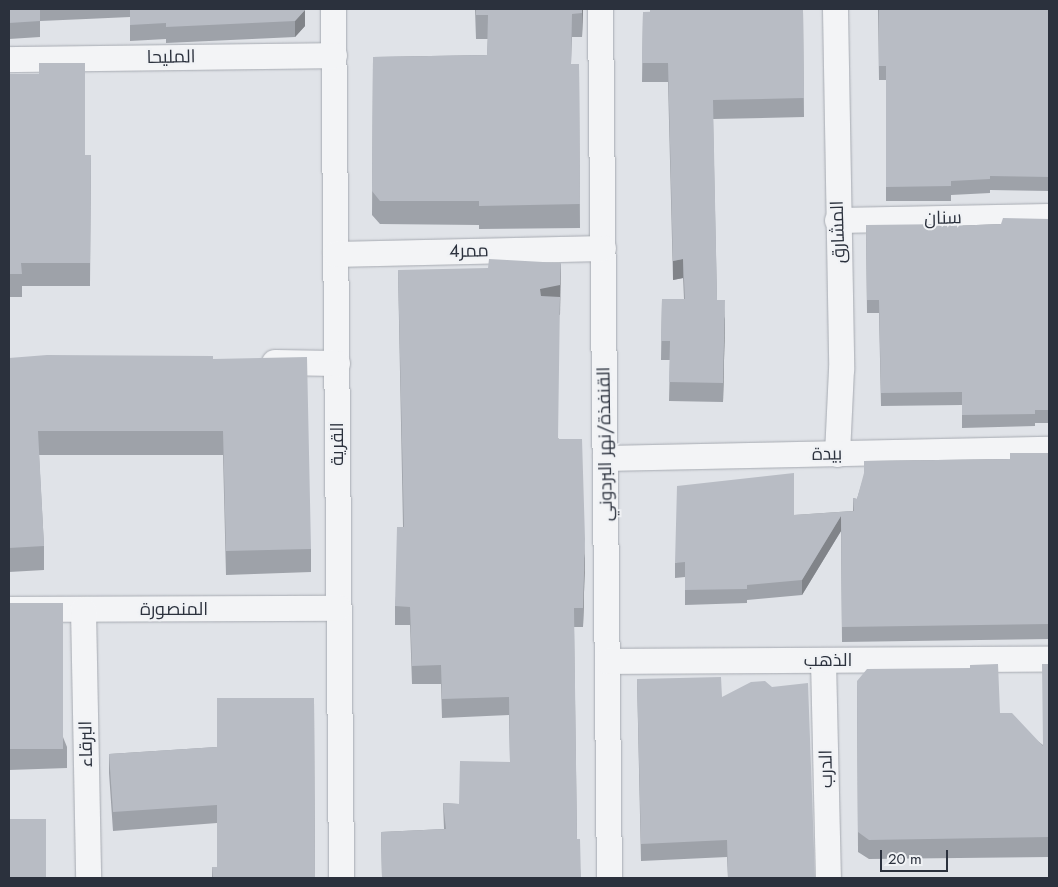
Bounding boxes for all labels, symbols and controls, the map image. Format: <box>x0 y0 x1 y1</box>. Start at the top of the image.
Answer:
street label: المليحا <box>146 46 196 68</box>
street label: المشارق <box>826 200 850 264</box>
street label: سنان <box>924 207 962 229</box>
street label: ممر4 <box>449 240 489 262</box>
street label: القنفذة/نهر البردوني <box>593 366 617 522</box>
street label: القرية <box>326 422 348 466</box>
street label: بيدة <box>812 443 842 465</box>
street label: المنصورة <box>140 598 208 620</box>
street label: الذهب <box>804 649 852 671</box>
street label: البرقاء <box>75 721 97 767</box>
street label: الدرب <box>815 750 837 788</box>
scale bar <box>883 840 950 872</box>
text: 20 m <box>888 848 922 870</box>

